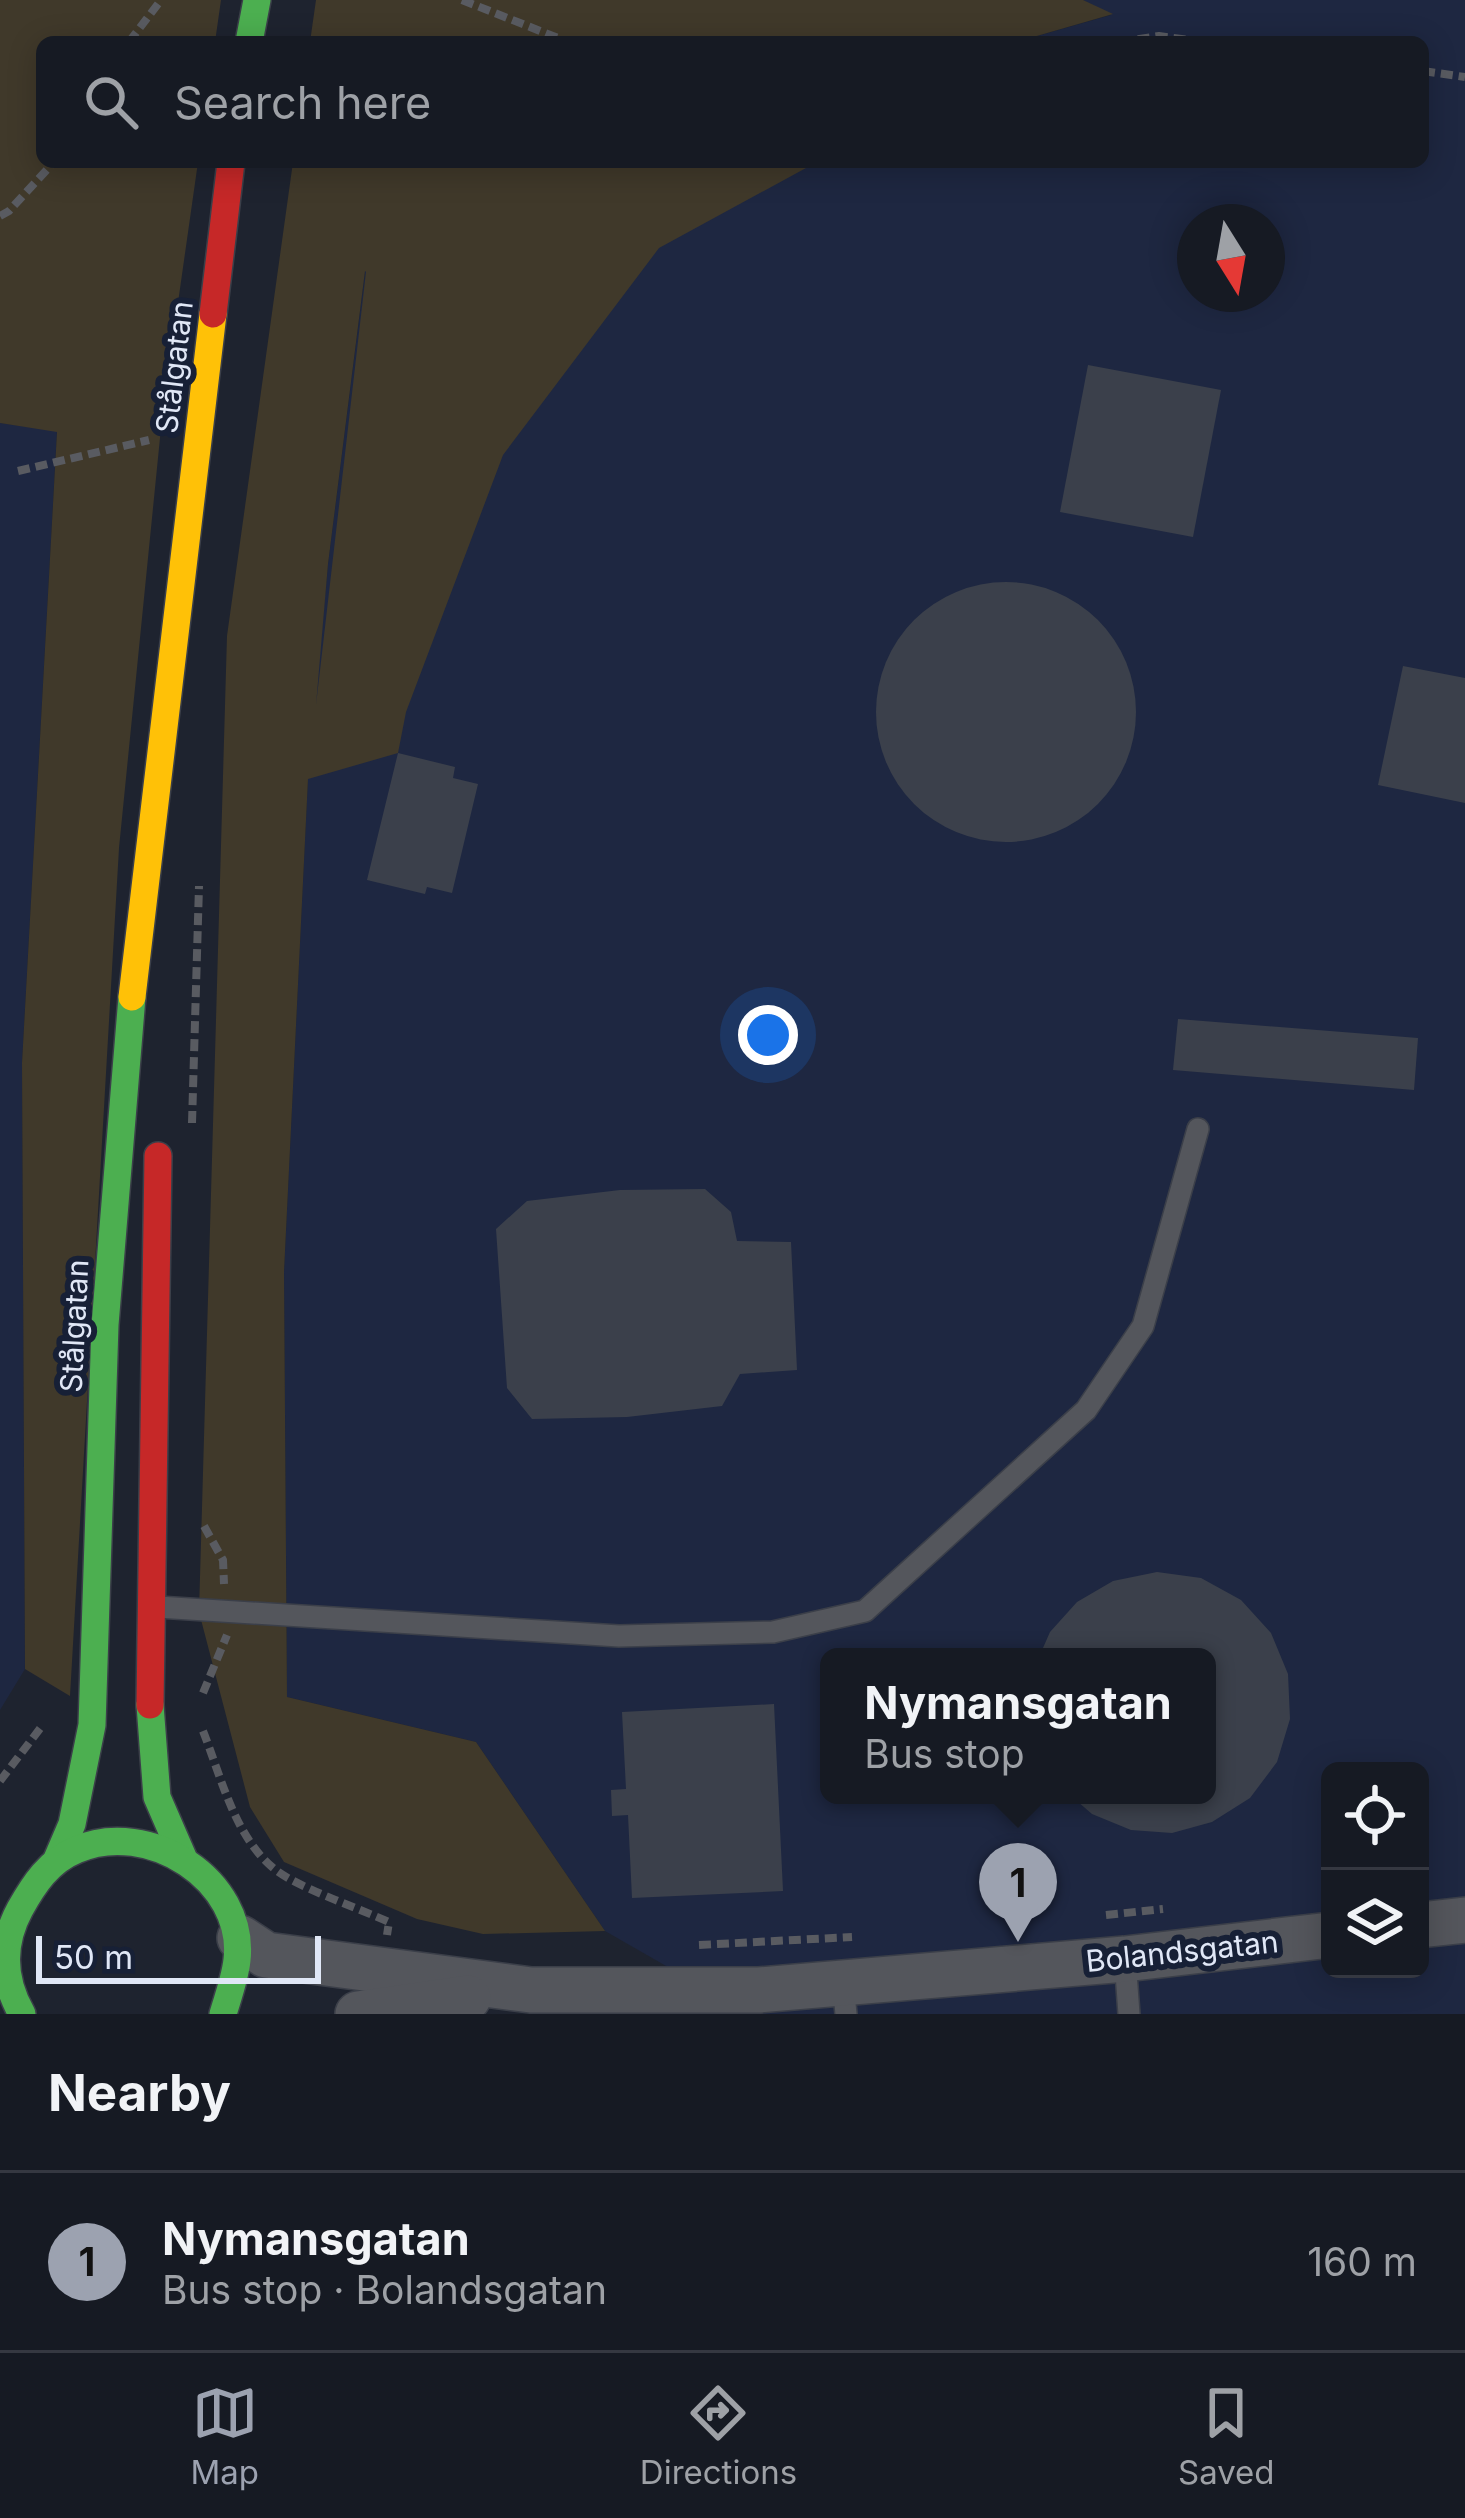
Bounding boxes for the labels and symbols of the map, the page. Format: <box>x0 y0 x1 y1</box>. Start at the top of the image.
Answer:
north arrow <box>1177 204 1285 312</box>
street label: Stålgatan <box>148 299 200 435</box>
your location <box>738 1005 798 1065</box>
street label: Stålgatan <box>53 1259 95 1393</box>
pin: 1 <box>979 1843 1057 1942</box>
street label: Bolandsgatan <box>1084 1923 1280 1979</box>
scale bar <box>36 1930 321 1983</box>

